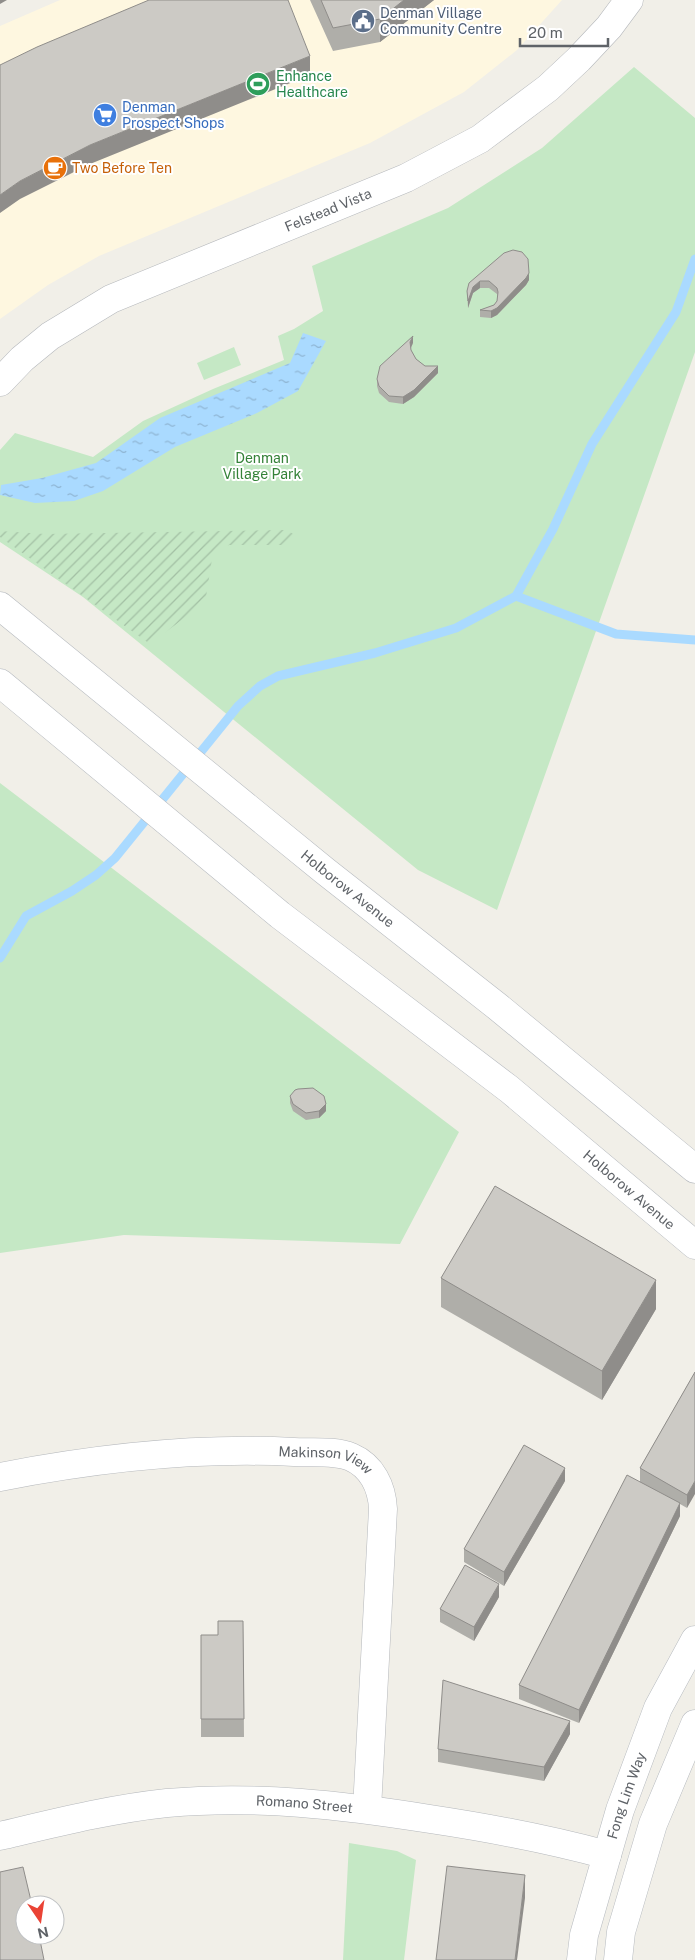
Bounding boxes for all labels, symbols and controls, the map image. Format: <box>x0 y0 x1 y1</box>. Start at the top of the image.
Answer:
place label: Denman Village Community Centre <box>380 5 502 37</box>
public building icon: Denman Village Community Centre <box>350 8 376 34</box>
scale bar <box>520 15 608 47</box>
text: 20 m <box>528 24 563 41</box>
place label: Enhance Healthcare <box>276 68 348 100</box>
sports icon: Enhance Healthcare <box>245 71 271 97</box>
place label: Denman Prospect Shops <box>122 99 224 131</box>
supermarket icon: Denman Prospect Shops <box>92 102 118 128</box>
cafe icon: Two Before Ten <box>42 155 68 181</box>
place label: Two Before Ten <box>72 160 172 176</box>
street label: Felstead Vista <box>282 185 374 235</box>
park label: Denman Village Park <box>223 450 301 482</box>
street label: Holborow Avenue <box>298 847 398 930</box>
street label: Holborow Avenue <box>580 1147 678 1233</box>
street label: Makinson View <box>278 1443 376 1477</box>
street label: Fong Lim Way <box>604 1749 649 1841</box>
street label: Romano Street <box>256 1793 354 1816</box>
north arrow <box>15 1895 65 1945</box>
text: N <box>36 1924 50 1942</box>

